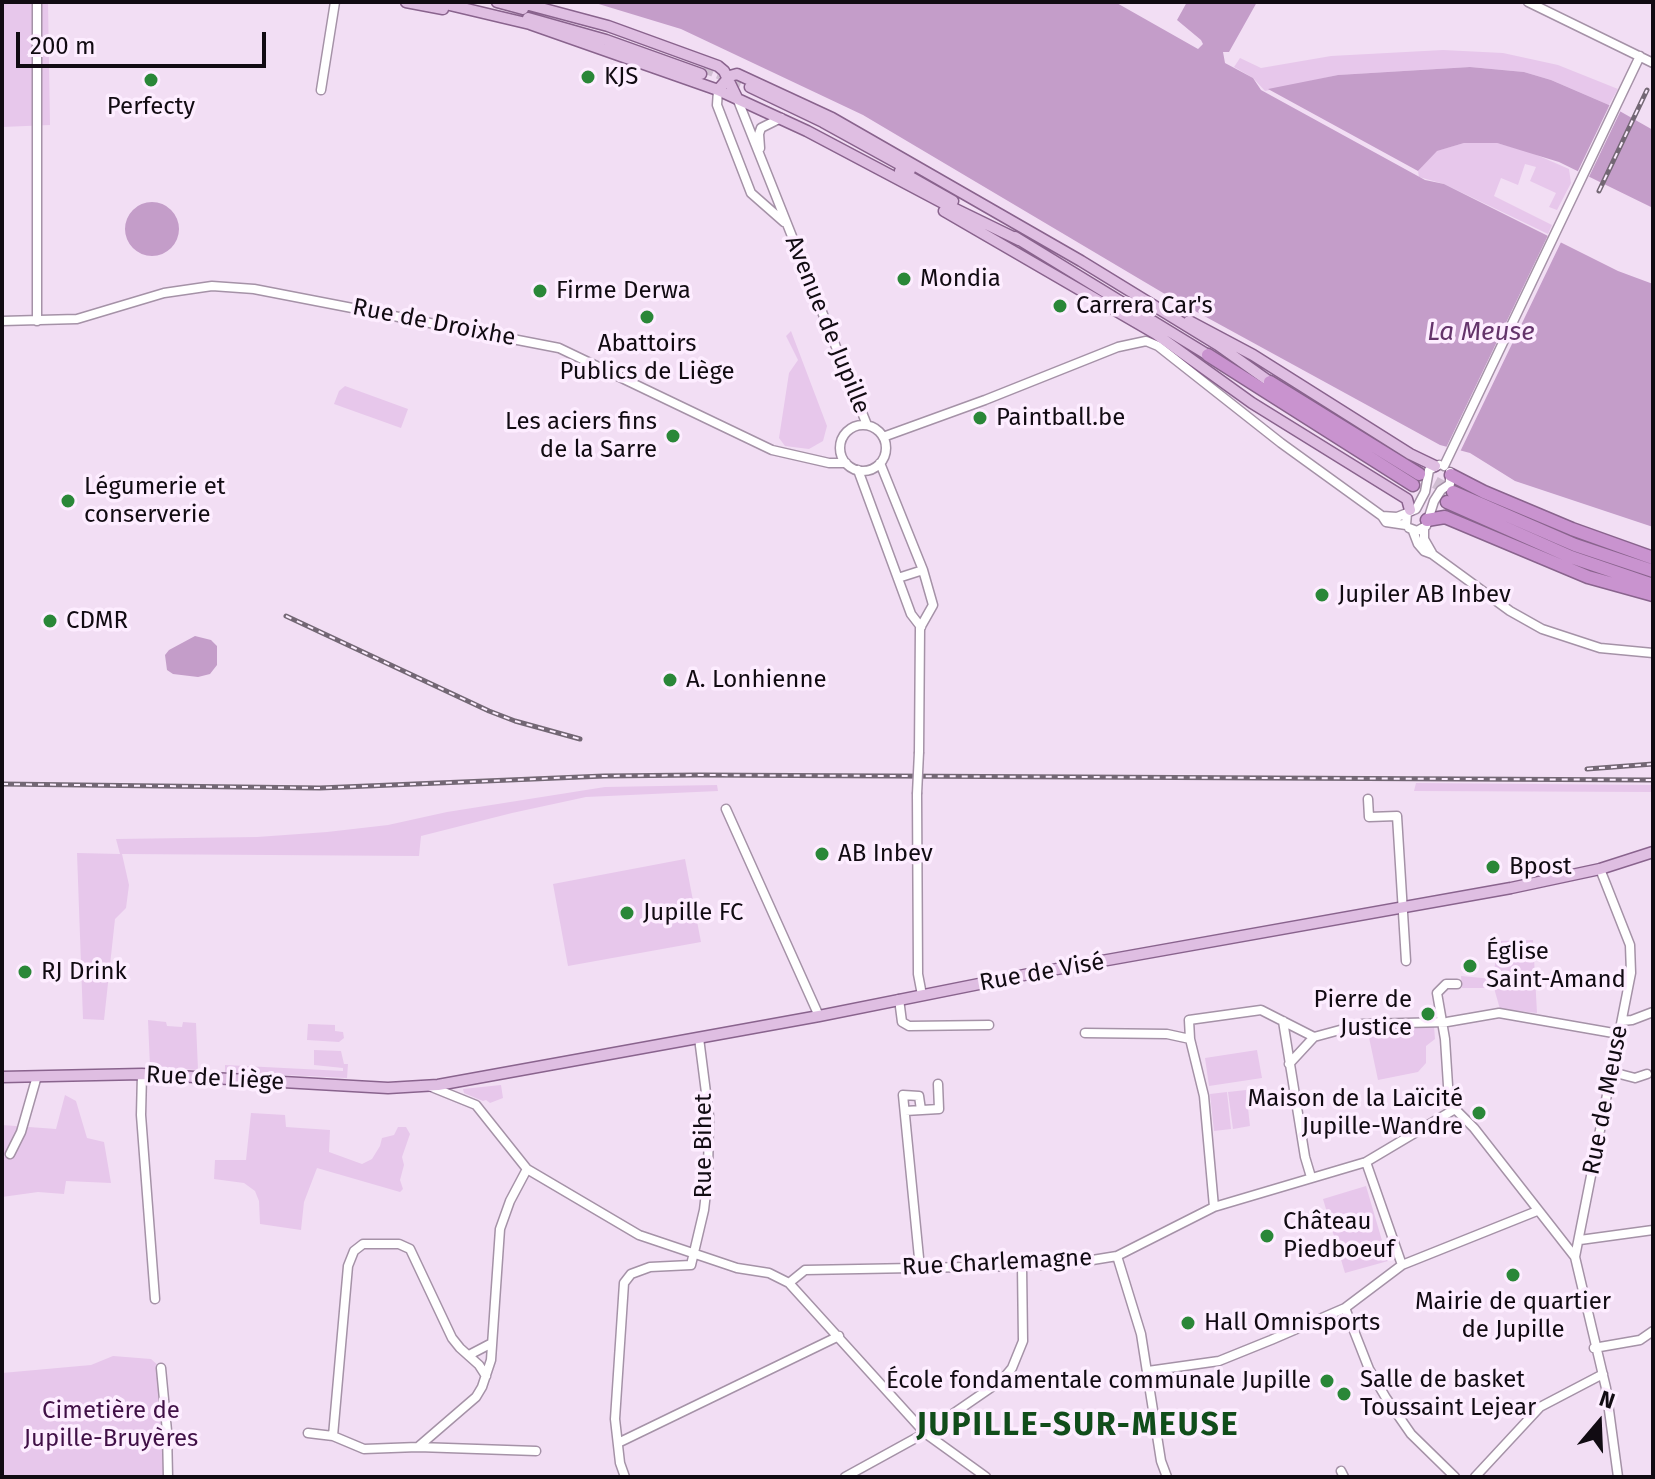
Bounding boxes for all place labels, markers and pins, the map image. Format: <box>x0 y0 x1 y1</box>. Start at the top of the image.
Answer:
place label: KJS <box>604 63 638 91</box>
marker: KJS <box>579 68 597 86</box>
marker: Perfecty <box>142 71 160 89</box>
place label: Perfecty <box>107 93 195 121</box>
place label: Mondia <box>920 265 1001 293</box>
marker: Mondia <box>895 270 913 288</box>
place label: Firme Derwa <box>556 277 691 305</box>
marker: Firme Derwa <box>531 282 549 300</box>
place label: Carrera Car's <box>1076 292 1213 320</box>
marker: Carrera Car's <box>1051 297 1069 315</box>
marker: Abattoirs Publics de Liège <box>638 308 656 326</box>
place label: Abattoirs Publics de Liège <box>559 330 735 386</box>
place label: Paintball.be <box>996 404 1125 432</box>
place label: Les aciers fins de la Sarre <box>505 408 657 464</box>
marker: Paintball.be <box>971 409 989 427</box>
marker: Les aciers fins de la Sarre <box>664 427 682 445</box>
place label: Légumerie et conserverie <box>84 473 226 529</box>
marker: Légumerie et conserverie <box>59 492 77 510</box>
place label: Jupiler AB Inbev <box>1338 581 1511 609</box>
marker: Jupiler AB Inbev <box>1313 586 1331 604</box>
place label: CDMR <box>66 607 128 635</box>
marker: CDMR <box>41 612 59 630</box>
place label: A. Lonhienne <box>686 666 827 694</box>
marker: A. Lonhienne <box>661 671 679 689</box>
place label: AB Inbev <box>838 840 933 868</box>
marker: AB Inbev <box>813 845 831 863</box>
place label: Bpost <box>1509 853 1572 881</box>
marker: Bpost <box>1484 858 1502 876</box>
place label: Jupille FC <box>643 899 744 927</box>
marker: Jupille FC <box>618 904 636 922</box>
place label: Église Saint-Amand <box>1486 938 1626 994</box>
marker: Église Saint-Amand <box>1461 957 1479 975</box>
place label: RJ Drink <box>41 958 127 986</box>
marker: RJ Drink <box>16 963 34 981</box>
place label: Pierre de Justice <box>1314 986 1412 1042</box>
marker: Pierre de Justice <box>1419 1005 1437 1023</box>
place label: Maison de la Laïcité Jupille-Wandre <box>1248 1085 1463 1141</box>
marker: Maison de la Laïcité Jupille-Wandre <box>1470 1104 1488 1122</box>
place label: Château Piedboeuf <box>1283 1208 1395 1264</box>
marker: Château Piedboeuf <box>1258 1227 1276 1245</box>
marker: Mairie de quartier de Jupille <box>1504 1266 1522 1284</box>
place label: Mairie de quartier de Jupille <box>1415 1288 1611 1344</box>
place label: Hall Omnisports <box>1204 1309 1380 1337</box>
marker: Hall Omnisports <box>1179 1314 1197 1332</box>
place label: Salle de basket Toussaint Lejear <box>1360 1366 1536 1422</box>
place label: École fondamentale communale Jupille <box>886 1367 1311 1395</box>
marker: École fondamentale communale Jupille <box>1318 1372 1336 1390</box>
marker: Salle de basket Toussaint Lejear <box>1335 1385 1353 1403</box>

